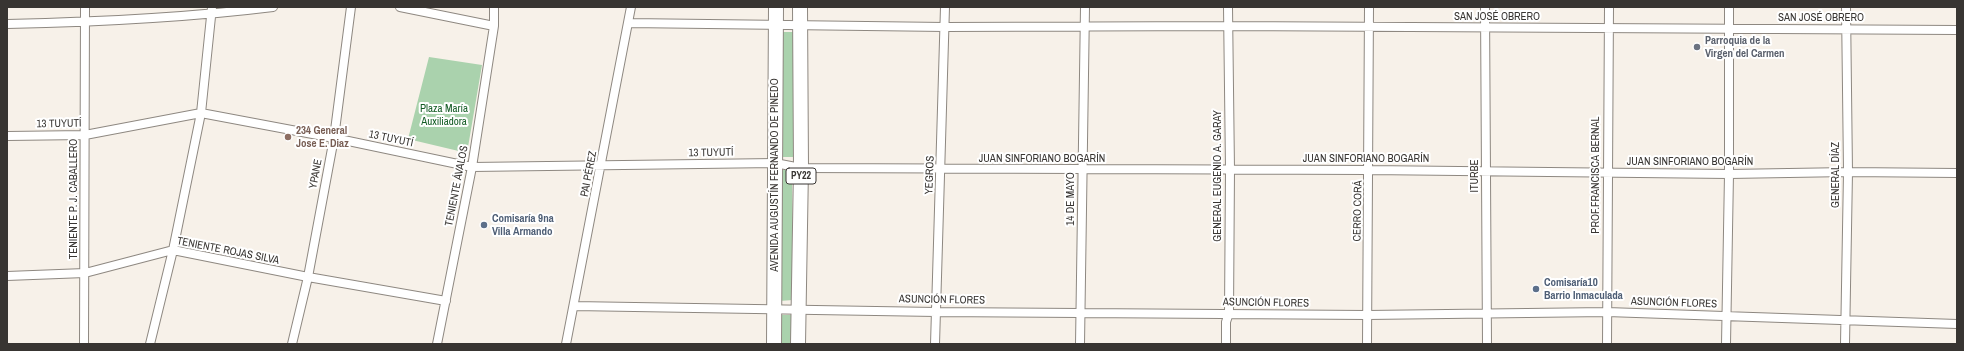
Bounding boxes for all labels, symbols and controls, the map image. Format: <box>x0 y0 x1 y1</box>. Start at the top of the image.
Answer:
street label: SAN JOSÉ OBRERO <box>1454 10 1540 24</box>
street label: SAN JOSÉ OBRERO <box>1778 11 1864 25</box>
place label: Parroquia de la Virgen del Carmen <box>1705 34 1785 60</box>
marker: Parroquia de la Virgen del Carmen <box>1692 42 1702 52</box>
street label: AVENIDA AUGUSTÍN FERNANDO DE PINEDO <box>768 78 782 272</box>
park label: Plaza María Auxiliadora <box>420 102 468 128</box>
street label: GENERAL EUGENIO A. GARAY <box>1211 110 1225 242</box>
street label: PROF.FRANCISCA BERNAL <box>1589 116 1603 234</box>
street label: 13 TUYUTÍ <box>36 117 82 131</box>
place label: 234 General Jose E. Diaz <box>296 124 349 150</box>
street label: 13 TUYUTÍ <box>368 128 414 150</box>
marker: 234 General Jose E. Diaz <box>283 132 293 142</box>
street label: TENIENTE P. J. CABALLERO <box>67 139 81 259</box>
street label: GENERAL DÍAZ <box>1829 142 1843 208</box>
street label: TENIENTE ÁVALOS <box>443 145 471 227</box>
street label: 13 TUYUTÍ <box>688 146 734 160</box>
street label: PAI PÉREZ <box>578 150 600 198</box>
street label: JUAN SINFORIANO BOGARÍN <box>979 152 1105 166</box>
street label: JUAN SINFORIANO BOGARÍN <box>1303 152 1429 166</box>
street label: YEGROS <box>923 155 937 195</box>
street label: JUAN SINFORIANO BOGARÍN <box>1627 155 1753 169</box>
street label: YPANE <box>307 158 325 190</box>
street label: ITURBE <box>1468 159 1482 193</box>
road number: PY22 <box>786 168 816 184</box>
street label: 14 DE MAYO <box>1064 172 1078 226</box>
street label: CERRO CORÁ <box>1351 180 1365 242</box>
place label: Comisaría 9na Villa Armando <box>492 212 554 238</box>
marker: Comisaría 9na Villa Armando <box>479 220 489 230</box>
street label: TENIENTE ROJAS SILVA <box>176 235 280 267</box>
place label: Comisaría10 Barrio Inmaculada <box>1544 276 1623 302</box>
marker: Comisaría10 Barrio Inmaculada <box>1531 284 1541 294</box>
street label: ASUNCIÓN FLORES <box>899 293 985 307</box>
street label: ASUNCIÓN FLORES <box>1631 295 1717 311</box>
street label: ASUNCIÓN FLORES <box>1223 296 1309 310</box>

